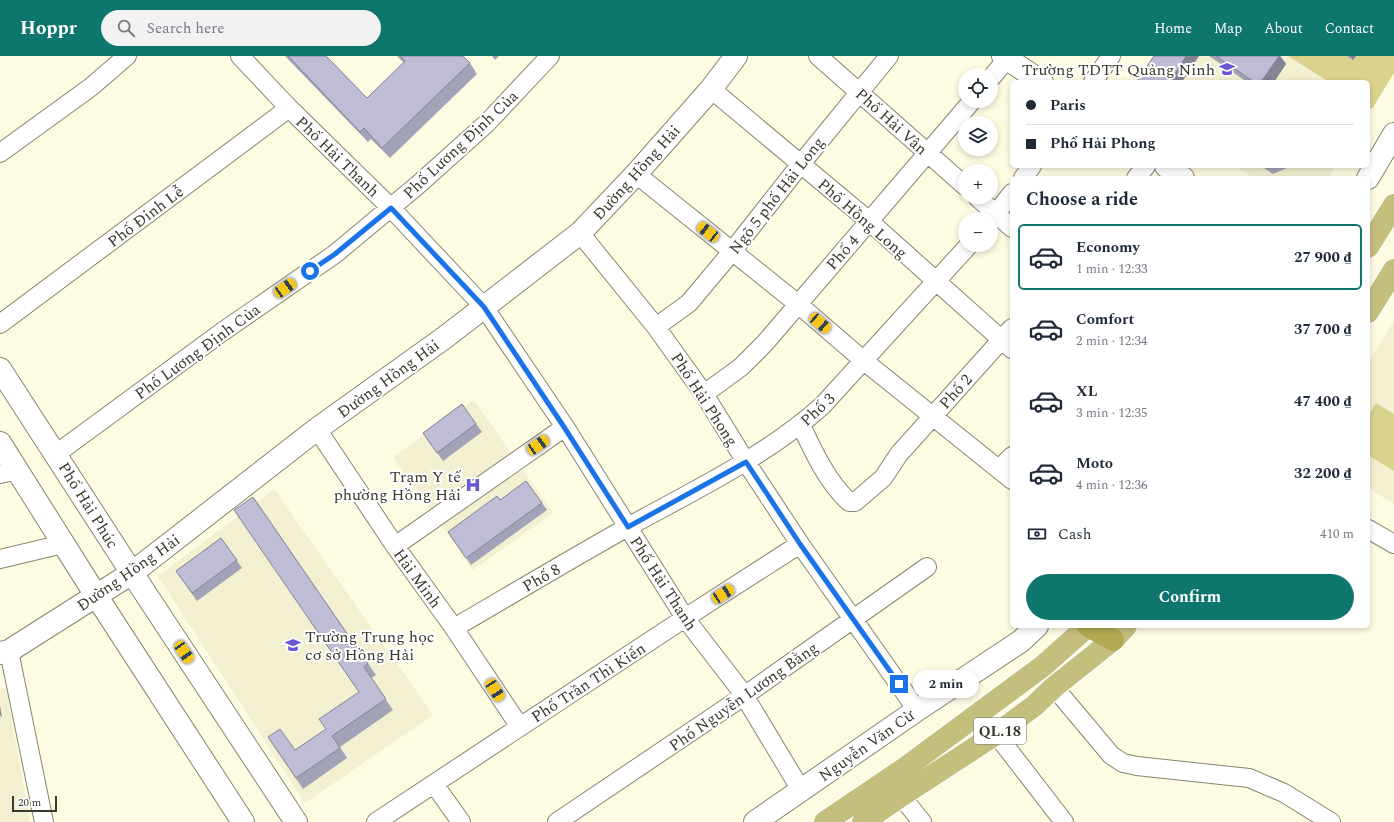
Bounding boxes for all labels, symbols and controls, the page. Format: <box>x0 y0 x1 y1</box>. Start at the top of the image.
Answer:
search box <box>101 10 381 46</box>
text: Hoppr <box>20 14 77 43</box>
icon: search <box>115 17 137 39</box>
text: Search here <box>147 17 225 40</box>
text: Home <box>1154 18 1192 39</box>
text: Map <box>1214 18 1242 39</box>
text: About <box>1264 18 1303 39</box>
text: Contact <box>1325 18 1374 39</box>
place label: Trường TDTT Quảng Ninh <box>1022 58 1215 82</box>
school or university icon: Trường TDTT Quảng Ninh <box>1218 60 1236 78</box>
map controls <box>958 68 998 252</box>
button: locate <box>958 68 998 108</box>
street label: Phố Hải Vân <box>850 83 933 161</box>
street label: Phố Lương Định Của <box>398 85 524 205</box>
text: Paris <box>1050 94 1086 117</box>
street label: Phố Hải Thanh <box>290 110 385 203</box>
button: layers <box>958 116 998 156</box>
street label: Đường Hồng Hải <box>587 120 686 226</box>
street label: Ngõ 5 phố Hải Long <box>723 132 830 260</box>
text: Phố Hải Phong <box>1050 132 1156 155</box>
button: + <box>958 164 998 204</box>
street label: Phố Hồng Long <box>812 173 913 265</box>
street label: Phố Đinh Lễ <box>102 180 189 253</box>
text: Choose a ride <box>1026 186 1138 213</box>
button: − <box>958 212 998 252</box>
car <box>695 220 721 244</box>
street label: Phố 4 <box>821 230 865 276</box>
text: Economy <box>1076 236 1140 259</box>
icon: car <box>1028 239 1064 275</box>
text: 27 900 ₫ <box>1294 246 1352 269</box>
text: 1 min · 12:33 <box>1076 259 1148 279</box>
route start <box>301 262 319 280</box>
car <box>272 276 298 300</box>
street label: Phố Lương Định Của <box>130 298 266 406</box>
text: Comfort <box>1076 308 1134 331</box>
car <box>807 311 833 335</box>
icon: car <box>1028 311 1064 347</box>
text: 37 700 ₫ <box>1294 318 1352 341</box>
text: 2 min · 12:34 <box>1076 331 1148 351</box>
street label: Đường Hồng Hải <box>332 333 445 424</box>
street label: Phố Hải Phong <box>665 348 744 451</box>
street label: Phố 2 <box>933 369 978 415</box>
text: XL <box>1076 380 1097 403</box>
icon: car <box>1028 383 1064 419</box>
street label: Phố 3 <box>795 387 841 432</box>
text: 47 400 ₫ <box>1294 390 1352 413</box>
text: 3 min · 12:35 <box>1076 403 1148 423</box>
car <box>525 433 551 457</box>
text: Moto <box>1076 452 1113 475</box>
icon: car <box>1028 455 1064 491</box>
street label: Phố Hải Phúc <box>52 458 124 553</box>
text: 32 200 ₫ <box>1294 462 1352 485</box>
place label: Trạm Y tế phường Hồng Hải <box>334 465 461 507</box>
text: 4 min · 12:36 <box>1076 475 1148 495</box>
hospital icon: Trạm Y tế phường Hồng Hải <box>464 476 482 494</box>
icon: cash <box>1026 523 1048 545</box>
text: Cash <box>1058 523 1091 546</box>
text: 410 m <box>1320 524 1354 544</box>
street label: Đường Hồng Hải <box>72 528 185 617</box>
street label: Phố Hải Thanh <box>624 532 703 636</box>
street label: Hải Minh <box>387 544 447 613</box>
street label: Phố 8 <box>518 557 565 598</box>
button: Confirm <box>1026 574 1354 620</box>
car <box>710 582 736 606</box>
place label: Trường Trung học cơ sở Hồng Hải <box>305 625 435 667</box>
school or university icon: Trường Trung học cơ sở Hồng Hải <box>284 636 302 654</box>
street label: Phố Nguyễn Lương Bằng <box>664 636 823 758</box>
street label: Phố Trần Thì Kiến <box>526 637 651 729</box>
car <box>172 639 196 665</box>
callout: 2 min <box>913 670 979 698</box>
text: 2 min <box>929 674 963 694</box>
route end <box>890 675 908 693</box>
car <box>483 677 507 703</box>
street label: Nguyễn Văn Cừ <box>814 703 920 788</box>
road number: QL.18 <box>974 718 1026 744</box>
scale bar <box>12 794 57 813</box>
text: 20 m <box>18 794 41 811</box>

